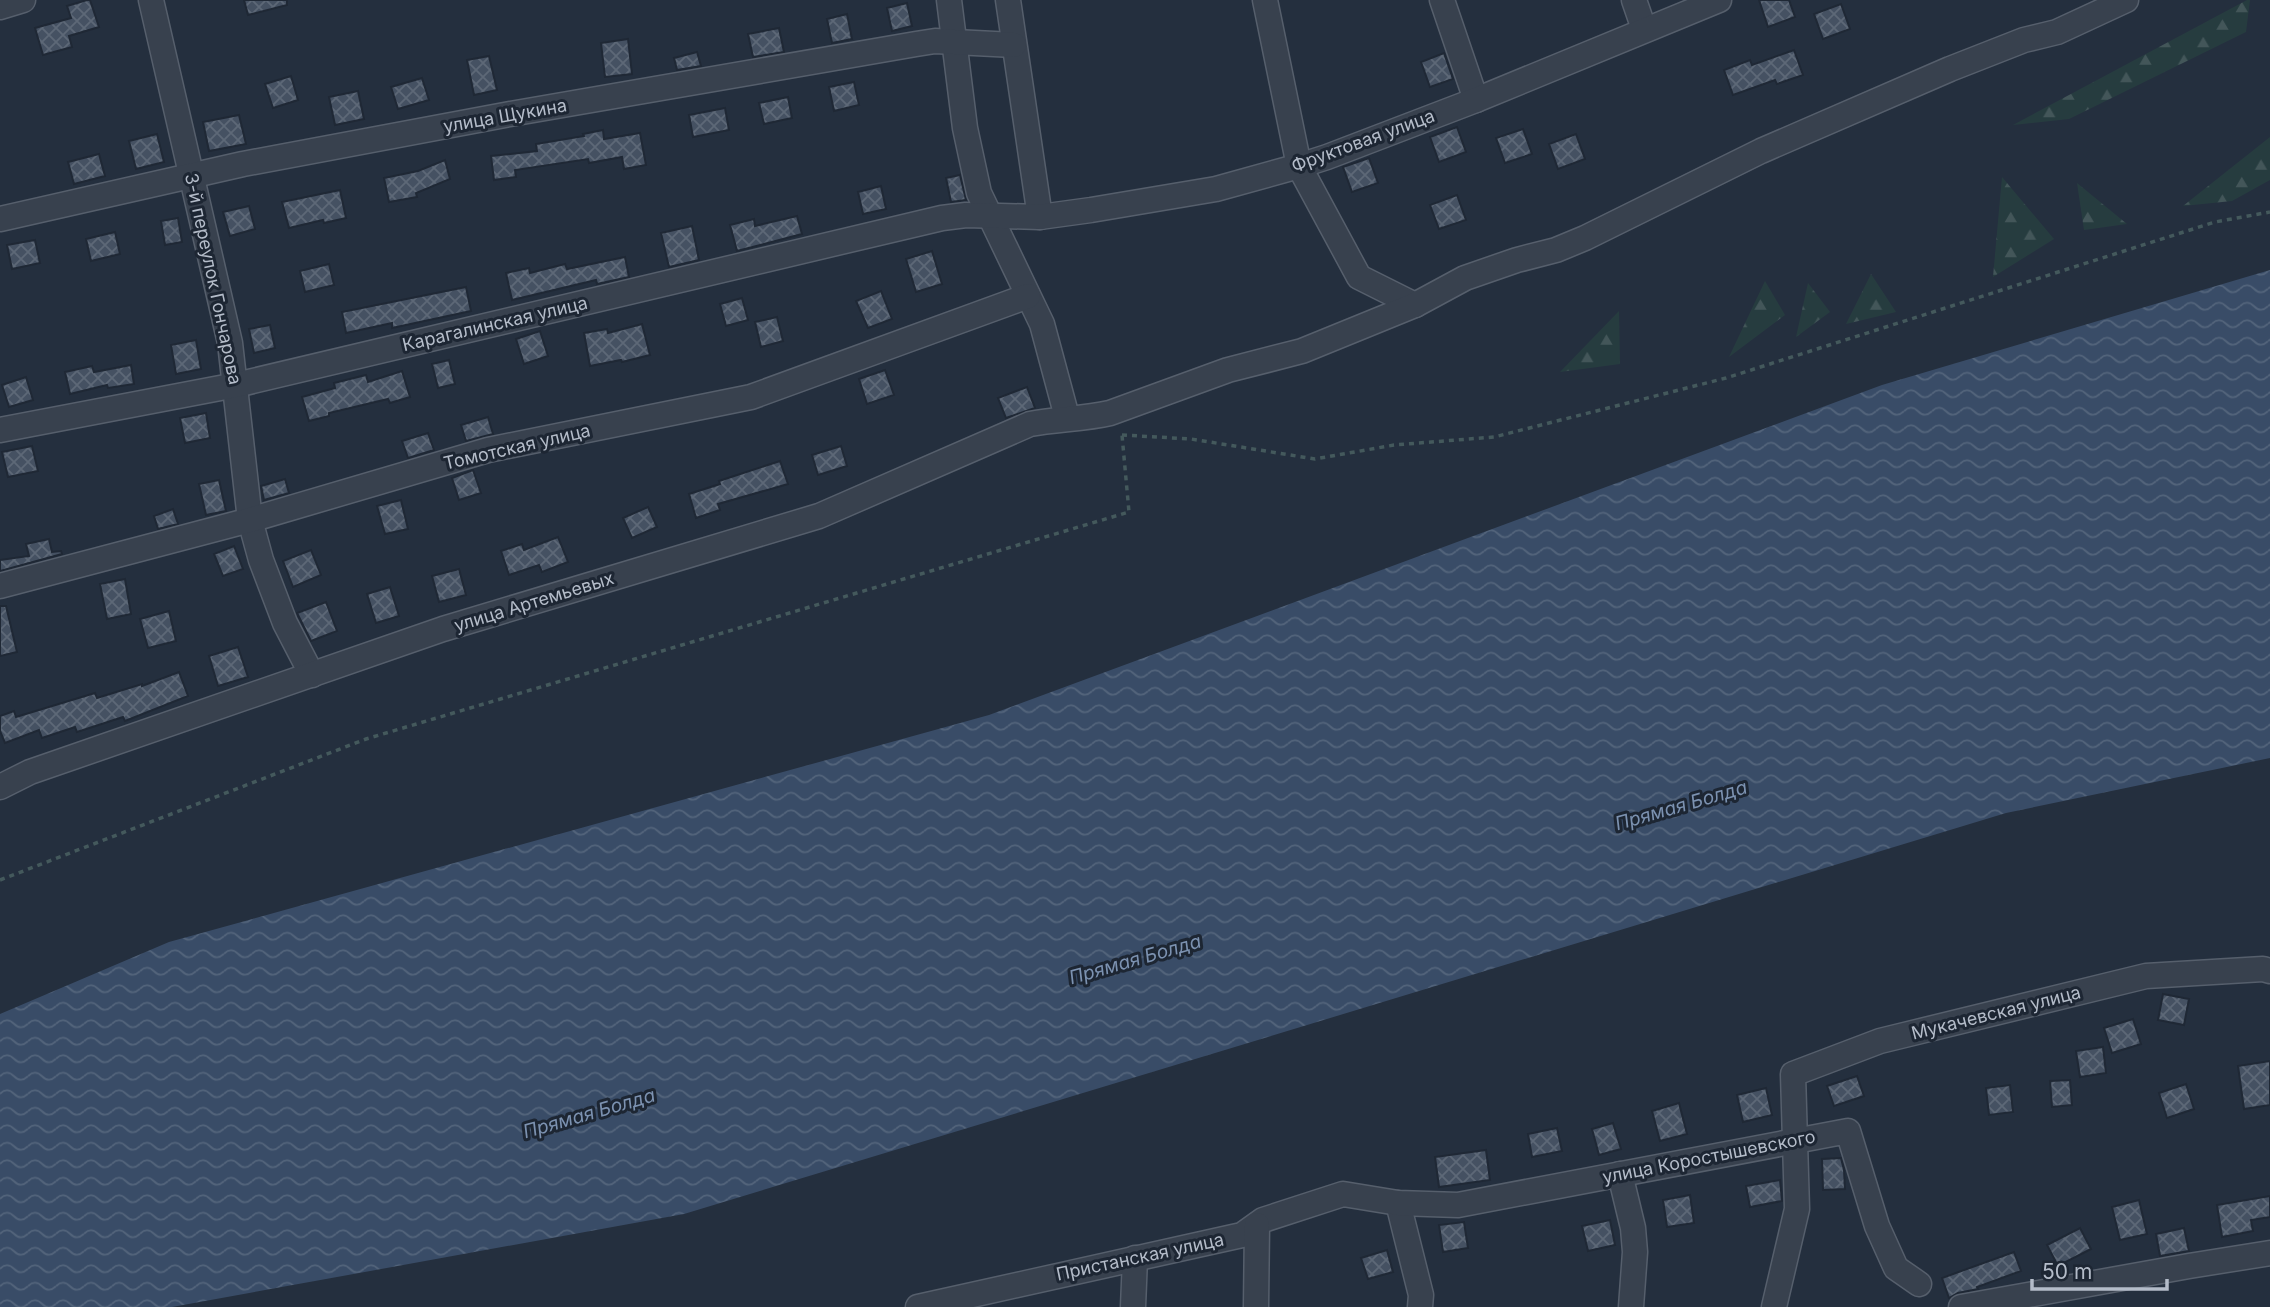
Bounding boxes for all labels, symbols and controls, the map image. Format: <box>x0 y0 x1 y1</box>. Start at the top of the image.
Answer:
street label: улица Щукина <box>442 94 568 137</box>
street label: Фруктовая улица <box>1288 105 1437 176</box>
street label: 3-й переулок Гончарова <box>181 171 246 387</box>
street label: Карагалинская улица <box>400 292 590 355</box>
street label: Томотская улица <box>441 419 592 474</box>
street label: улица Артемьевых <box>451 567 616 636</box>
water label: Прямая Болда <box>1612 776 1750 835</box>
water label: Прямая Болда <box>1066 930 1204 989</box>
street label: Мукачевская улица <box>1909 981 2083 1044</box>
water label: Прямая Болда <box>520 1084 658 1143</box>
street label: улица Коростышевского <box>1601 1126 1817 1187</box>
street label: Пристанская улица <box>1054 1228 1226 1285</box>
scale bar <box>2032 1248 2167 1292</box>
text: 50 m <box>2042 1259 2092 1284</box>

